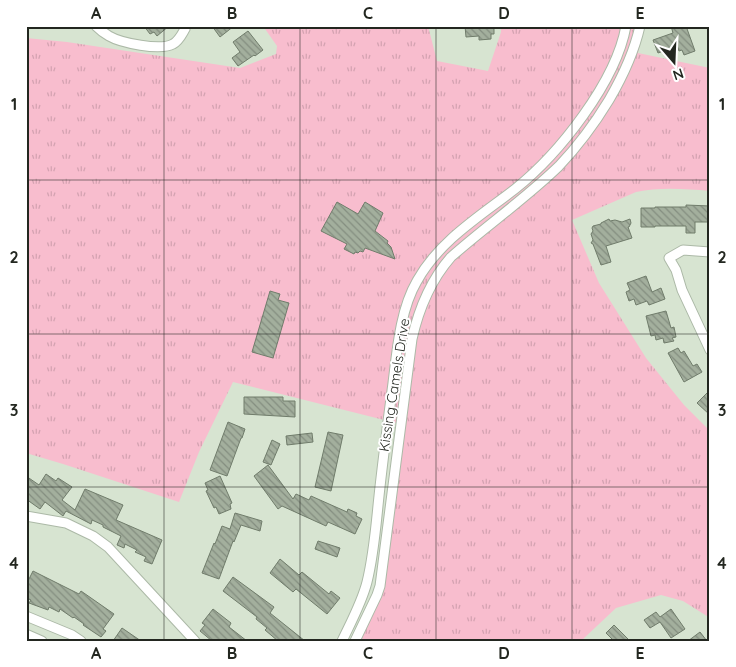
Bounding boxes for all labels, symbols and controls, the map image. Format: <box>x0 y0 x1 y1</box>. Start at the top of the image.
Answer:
text: A <box>91 3 102 23</box>
text: B <box>227 3 237 23</box>
text: C <box>363 3 373 23</box>
text: D <box>498 3 510 23</box>
text: E <box>635 3 645 23</box>
north arrow <box>648 38 698 88</box>
text: N <box>670 64 686 84</box>
text: 1 <box>11 94 17 114</box>
text: 1 <box>719 94 725 114</box>
text: 2 <box>9 247 19 267</box>
text: 2 <box>717 247 727 267</box>
street label: Kissing Camels Drive <box>375 317 413 453</box>
text: 3 <box>10 400 18 420</box>
text: 3 <box>718 400 726 420</box>
text: 4 <box>9 553 19 573</box>
text: 4 <box>717 553 727 573</box>
text: A <box>91 643 102 663</box>
text: B <box>227 643 237 663</box>
text: C <box>363 643 373 663</box>
text: D <box>498 643 510 663</box>
text: E <box>635 643 645 663</box>

